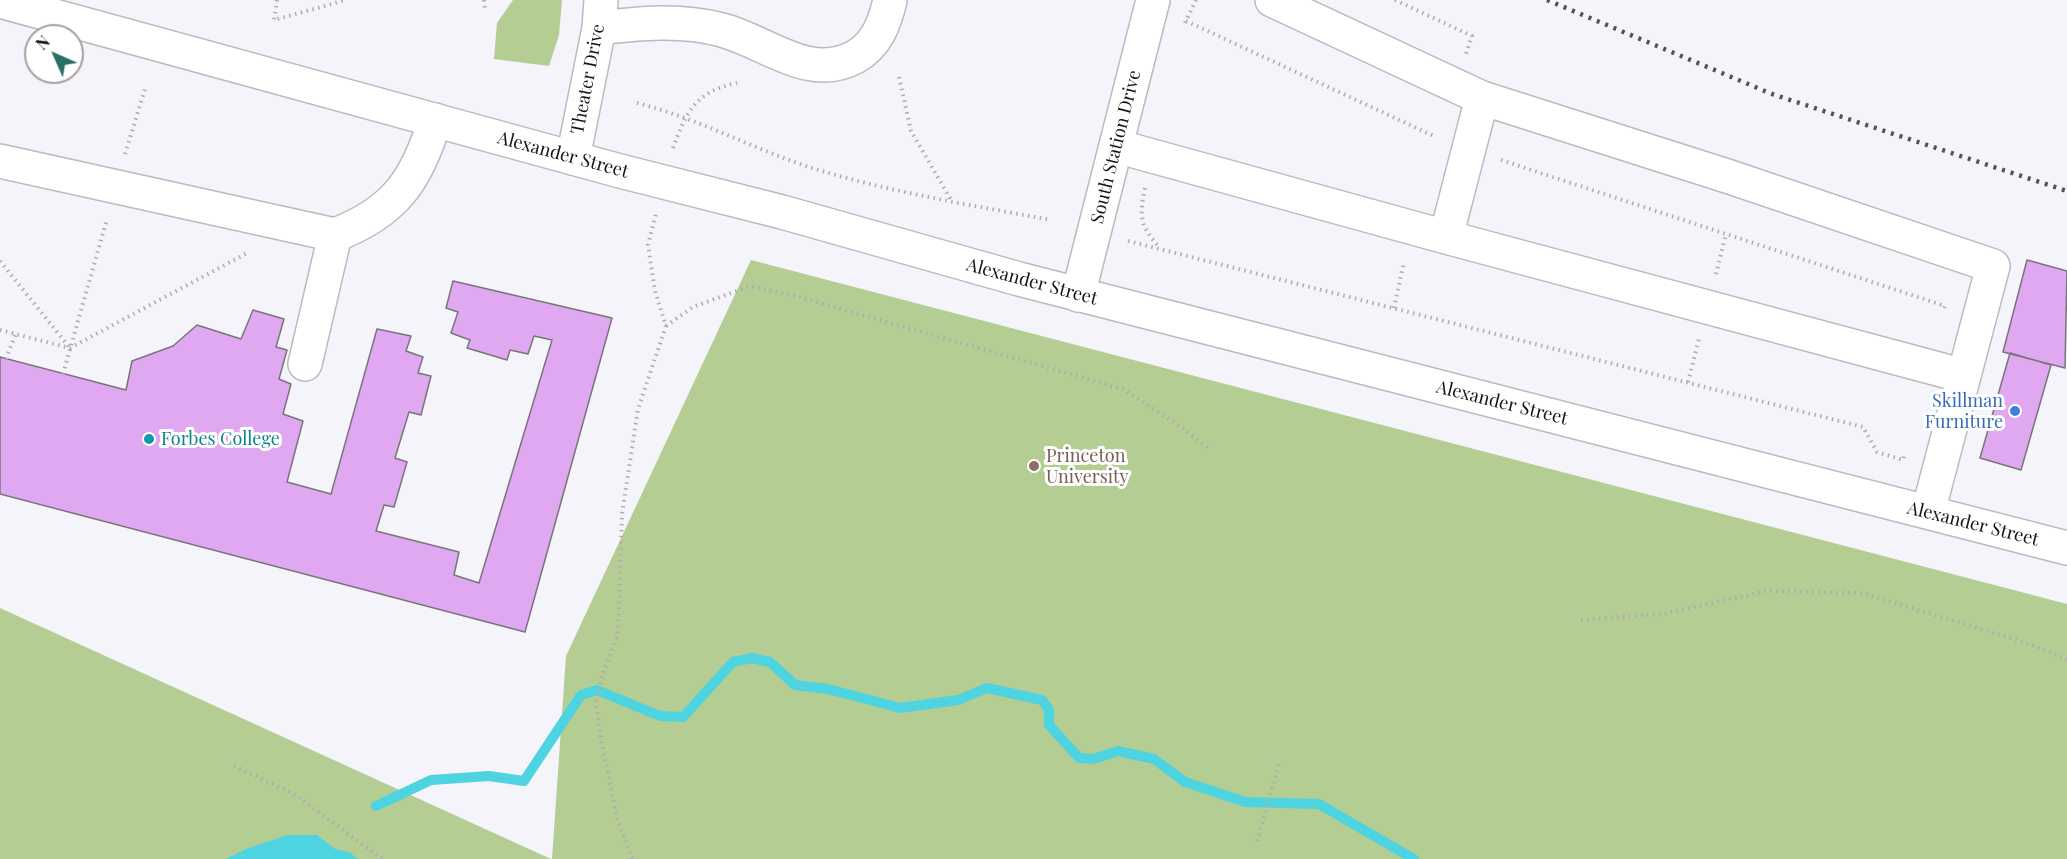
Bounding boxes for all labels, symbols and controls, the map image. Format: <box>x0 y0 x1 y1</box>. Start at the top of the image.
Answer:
street label: Theater Drive <box>567 22 609 136</box>
north arrow <box>24 24 84 84</box>
text: N <box>31 31 54 54</box>
street label: South Station Drive <box>1086 68 1146 226</box>
street label: Alexander Street <box>495 127 631 183</box>
street label: Alexander Street <box>964 254 1100 310</box>
street label: Alexander Street <box>1434 376 1570 430</box>
place label: Skillman Furniture <box>1925 390 2003 432</box>
marker: Skillman Furniture <box>2008 404 2022 418</box>
place label: Forbes College <box>161 428 280 450</box>
marker: Forbes College <box>142 432 156 446</box>
place label: Princeton University <box>1046 445 1129 488</box>
marker: Princeton University <box>1027 459 1041 473</box>
street label: Alexander Street <box>1905 497 2041 551</box>

